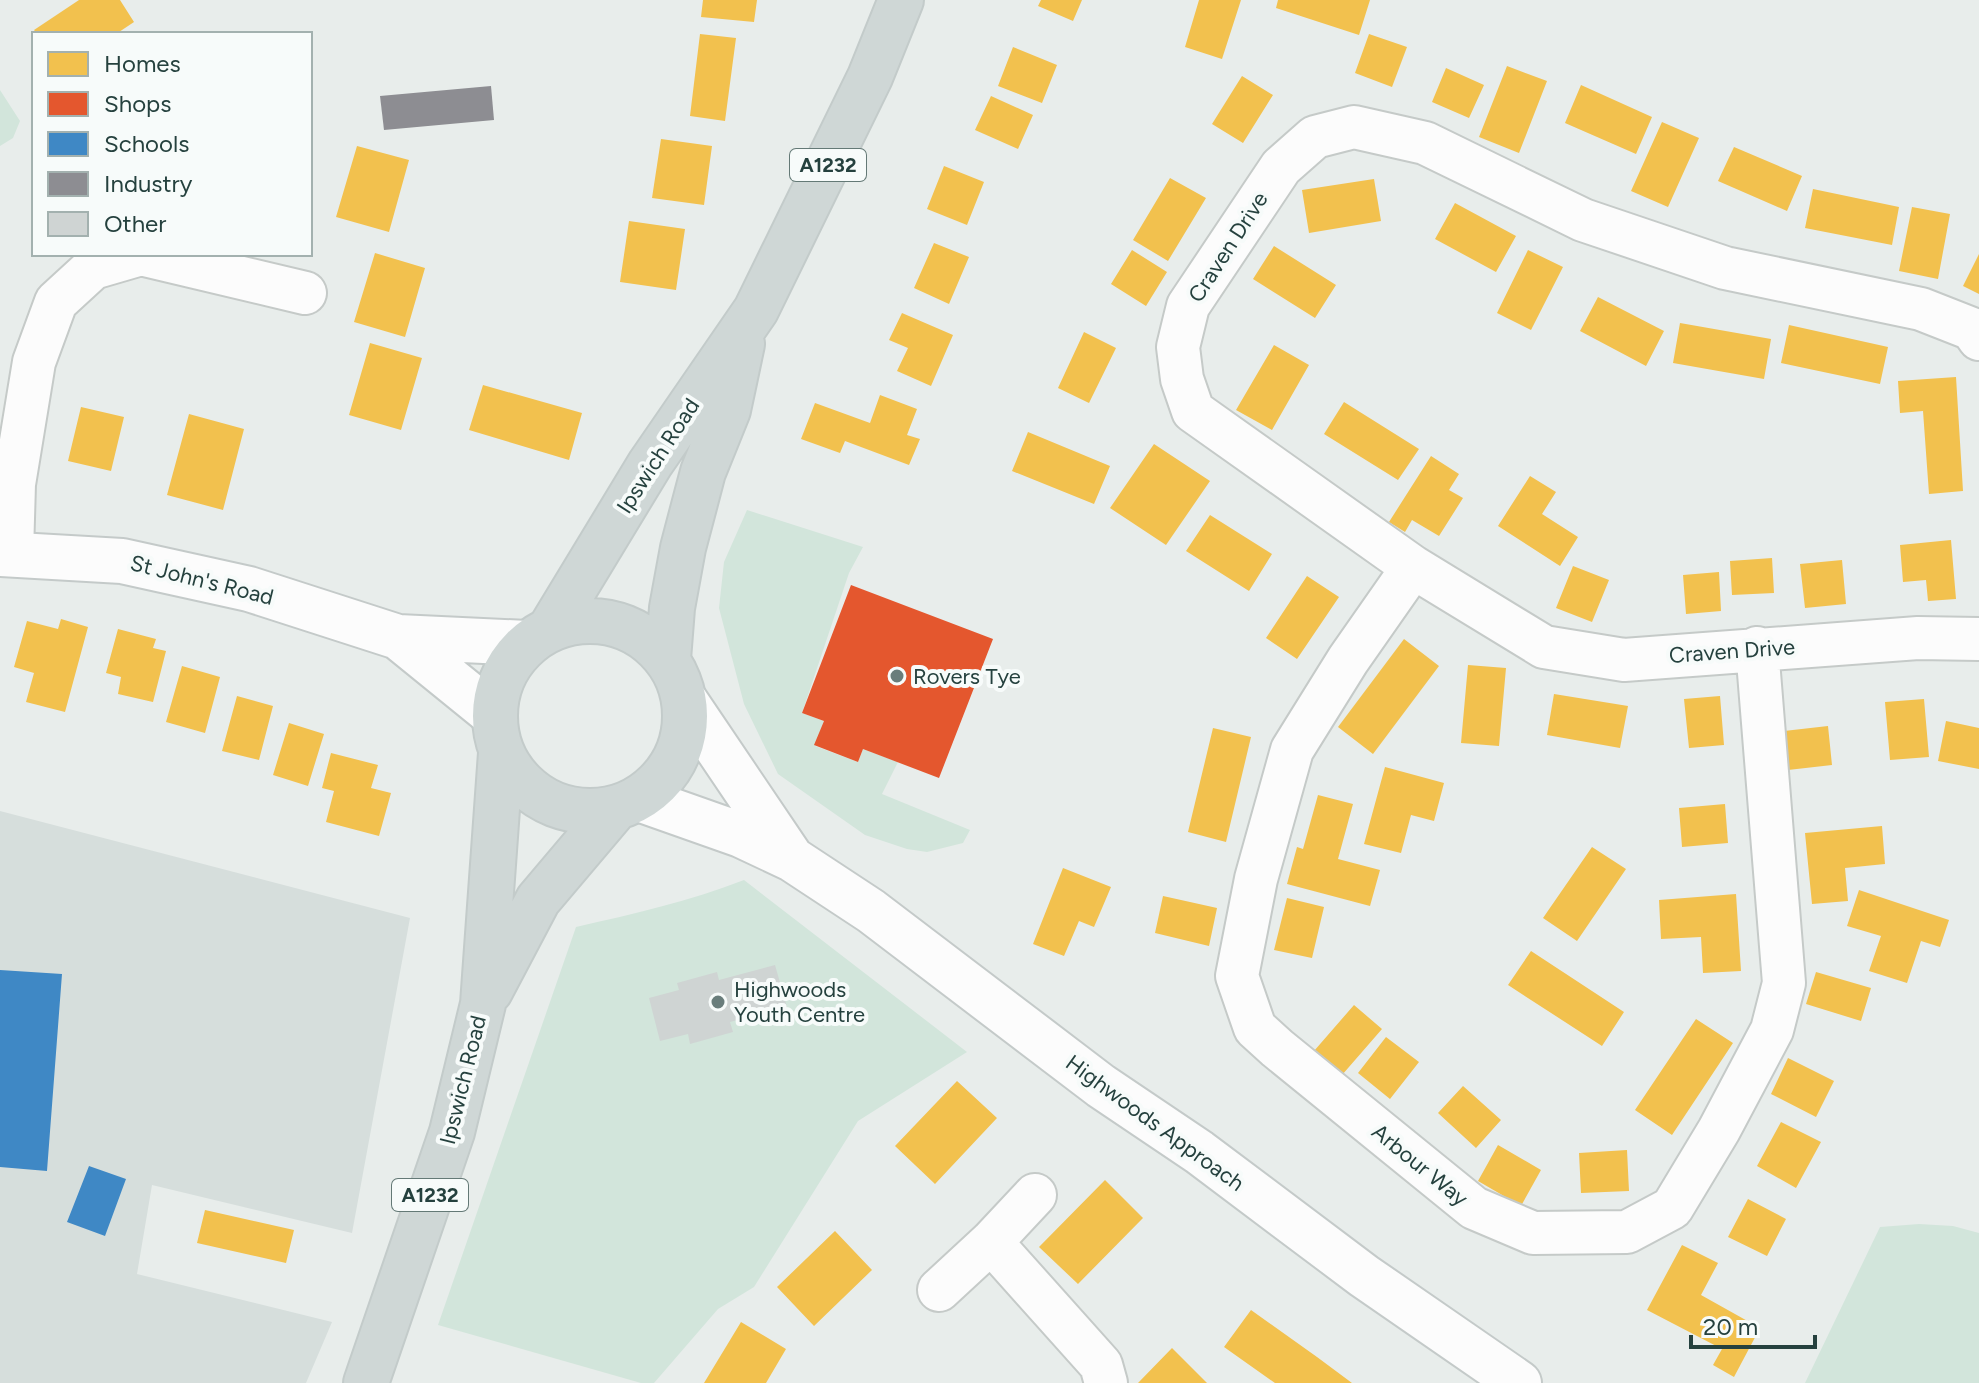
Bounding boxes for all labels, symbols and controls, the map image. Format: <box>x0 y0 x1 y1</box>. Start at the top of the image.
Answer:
legend <box>32 32 312 256</box>
text: Homes <box>104 49 181 78</box>
text: Shops <box>104 89 171 118</box>
text: Schools <box>104 129 189 158</box>
road number: A1232 <box>790 149 866 181</box>
text: Industry <box>104 169 193 198</box>
street label: Craven Drive <box>1182 187 1274 307</box>
text: Other <box>104 209 166 238</box>
street label: Ipswich Road <box>611 393 705 519</box>
street label: St John's Road <box>128 549 276 611</box>
street label: Craven Drive <box>1668 633 1796 669</box>
place label: Rovers Tye <box>913 663 1021 690</box>
marker: Rovers Tye <box>888 667 906 685</box>
place label: Highwoods Youth Centre <box>734 976 865 1028</box>
marker: Highwoods Youth Centre <box>709 993 727 1011</box>
street label: Ipswich Road <box>434 1013 492 1147</box>
street label: Highwoods Approach <box>1060 1049 1250 1197</box>
street label: Arbour Way <box>1366 1118 1474 1212</box>
road number: A1232 <box>392 1179 468 1211</box>
scale bar <box>1691 1299 1815 1349</box>
text: 20 m <box>1703 1312 1758 1341</box>

